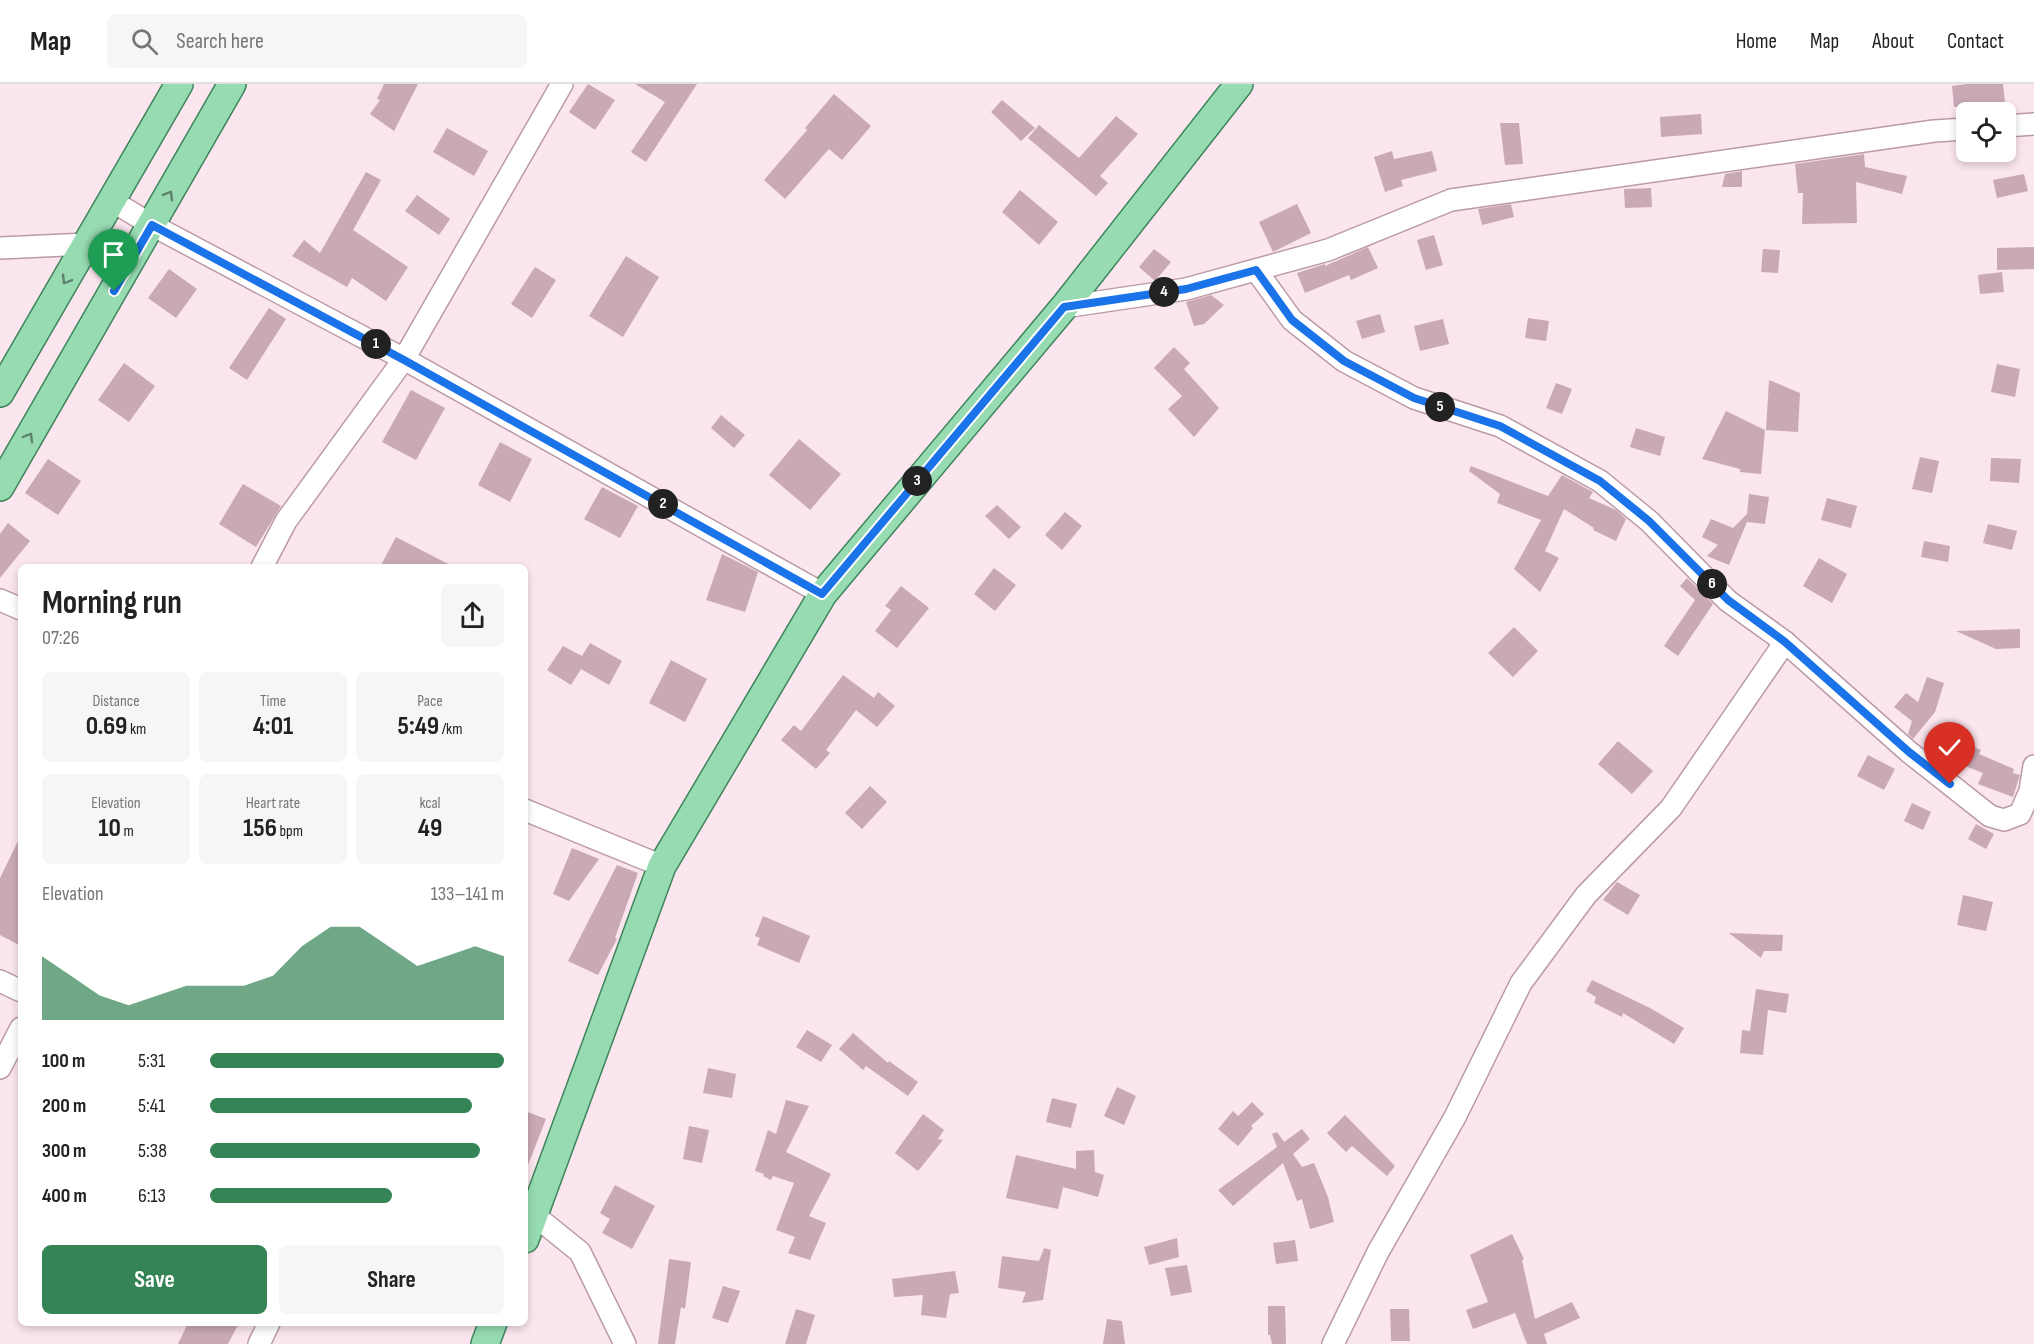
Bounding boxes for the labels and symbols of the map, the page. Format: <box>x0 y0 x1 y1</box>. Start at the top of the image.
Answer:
one-way arrow <box>162 191 173 201</box>
pin <box>88 229 139 291</box>
one-way arrow <box>61 274 73 284</box>
pin: 4 <box>1149 277 1179 307</box>
pin: 1 <box>361 329 391 359</box>
pin: 5 <box>1425 392 1455 422</box>
one-way arrow <box>22 433 34 443</box>
pin: 3 <box>902 466 932 496</box>
pin: 2 <box>648 489 678 519</box>
pin: 6 <box>1697 569 1727 599</box>
pin <box>1924 722 1975 784</box>

